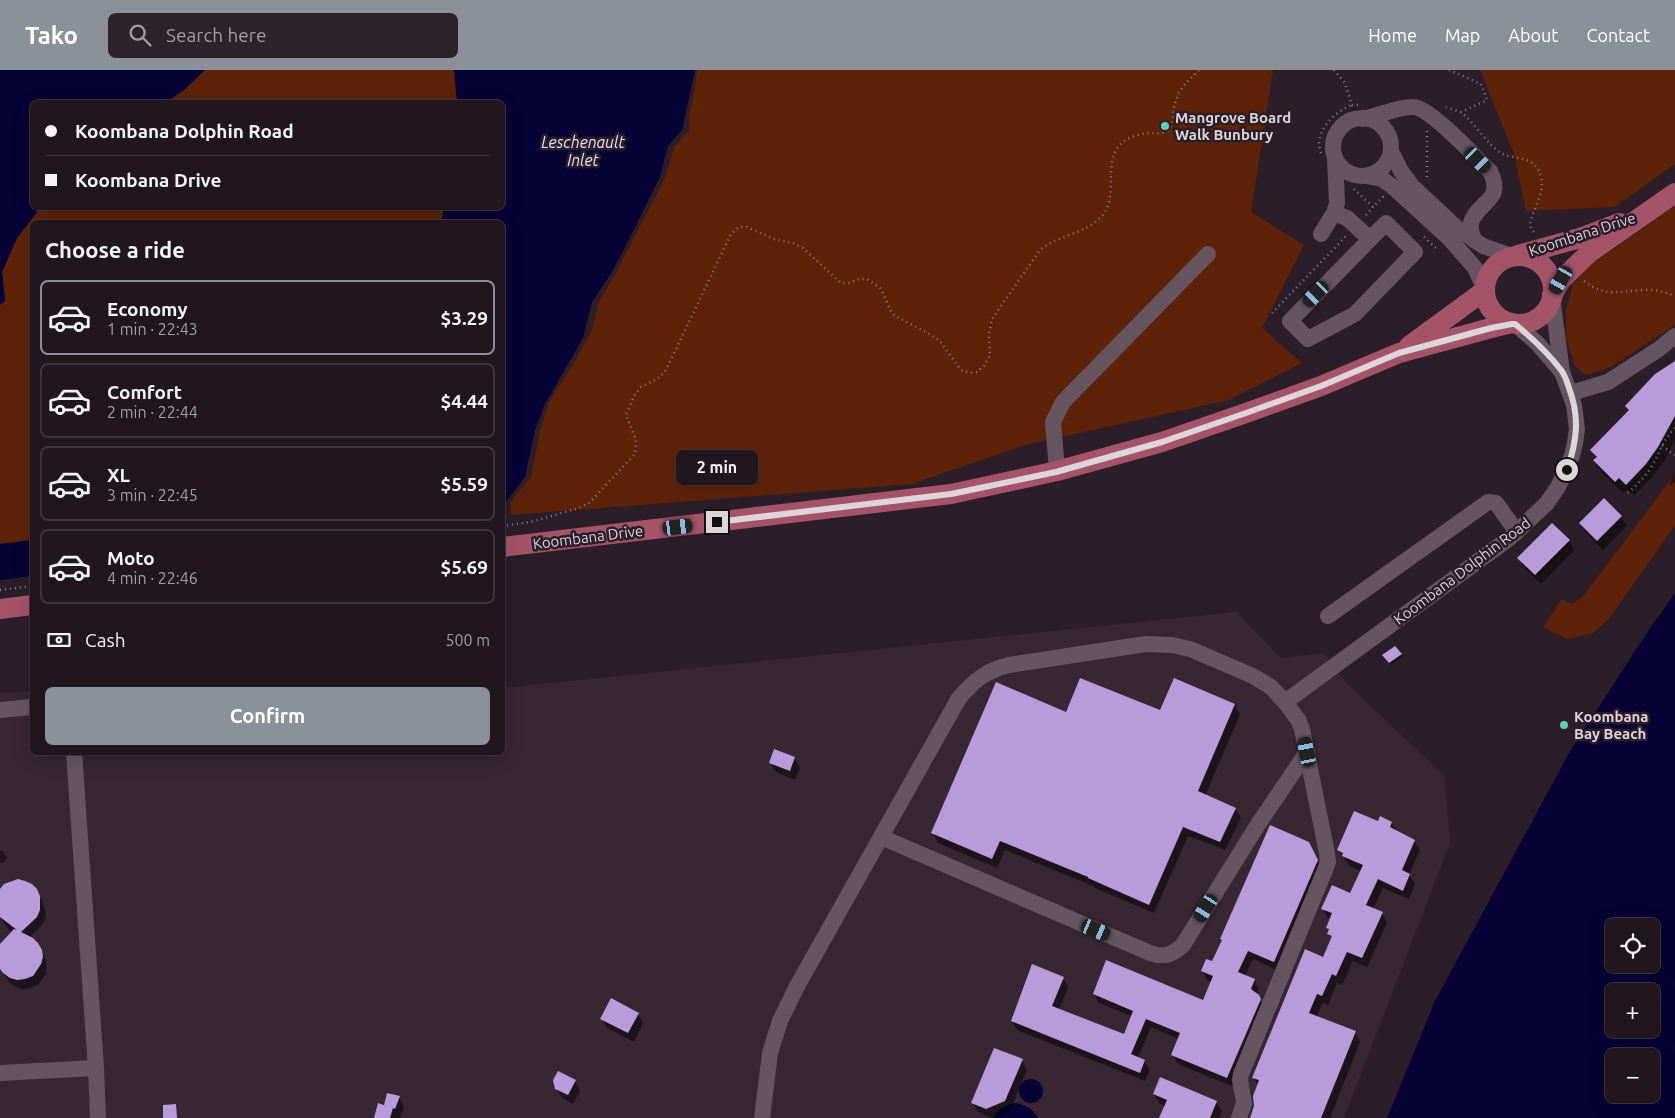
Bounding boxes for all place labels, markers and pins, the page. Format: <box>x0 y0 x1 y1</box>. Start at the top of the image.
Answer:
place label: Mangrove Board Walk Bunbury <box>1175 109 1291 143</box>
marker: Mangrove Board Walk Bunbury <box>1159 120 1171 132</box>
place label: Koombana Bay Beach <box>1574 708 1649 742</box>
marker: Koombana Bay Beach <box>1558 719 1570 731</box>

